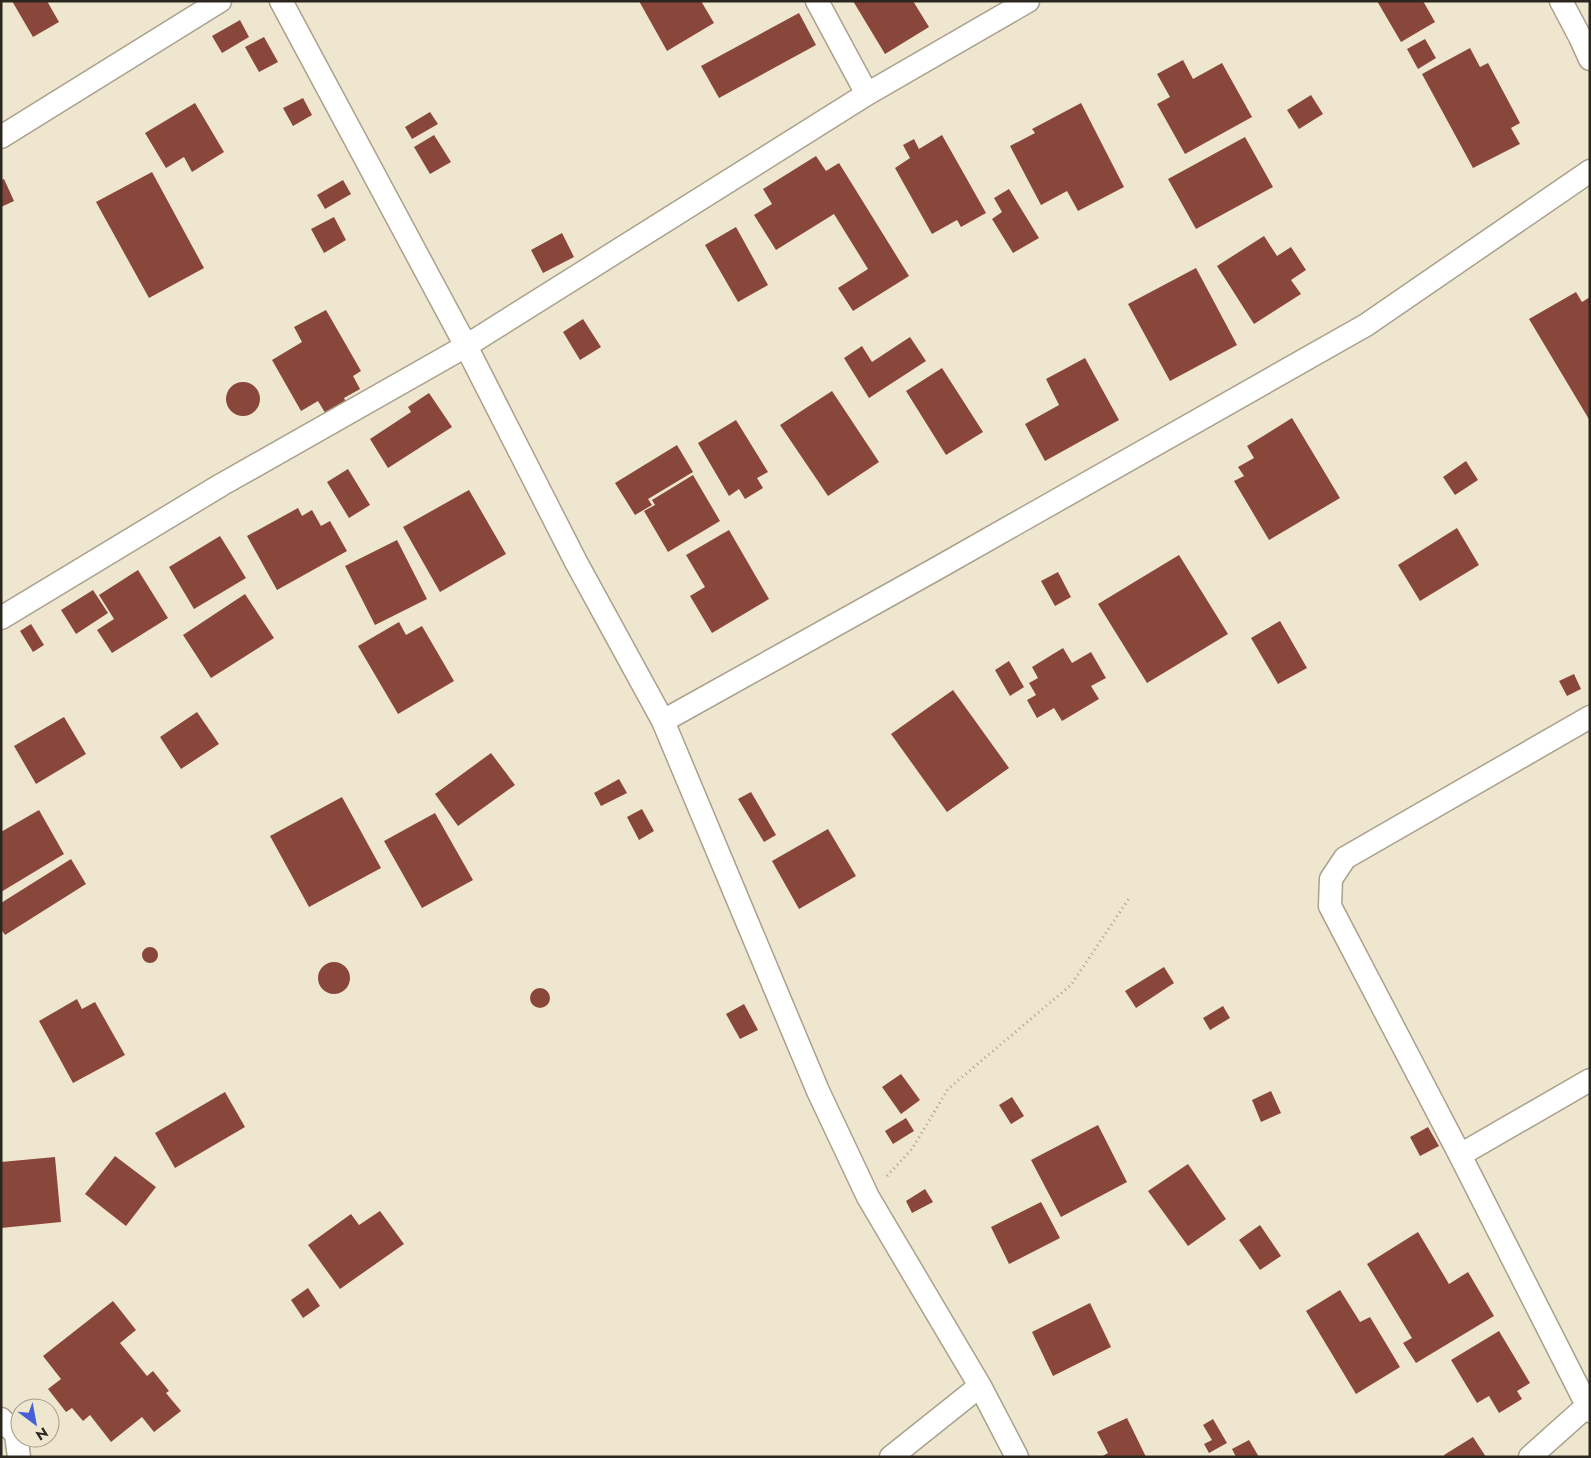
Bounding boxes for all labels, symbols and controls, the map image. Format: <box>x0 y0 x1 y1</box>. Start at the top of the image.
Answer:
north arrow <box>10 1398 60 1448</box>
text: N <box>32 1423 52 1445</box>

